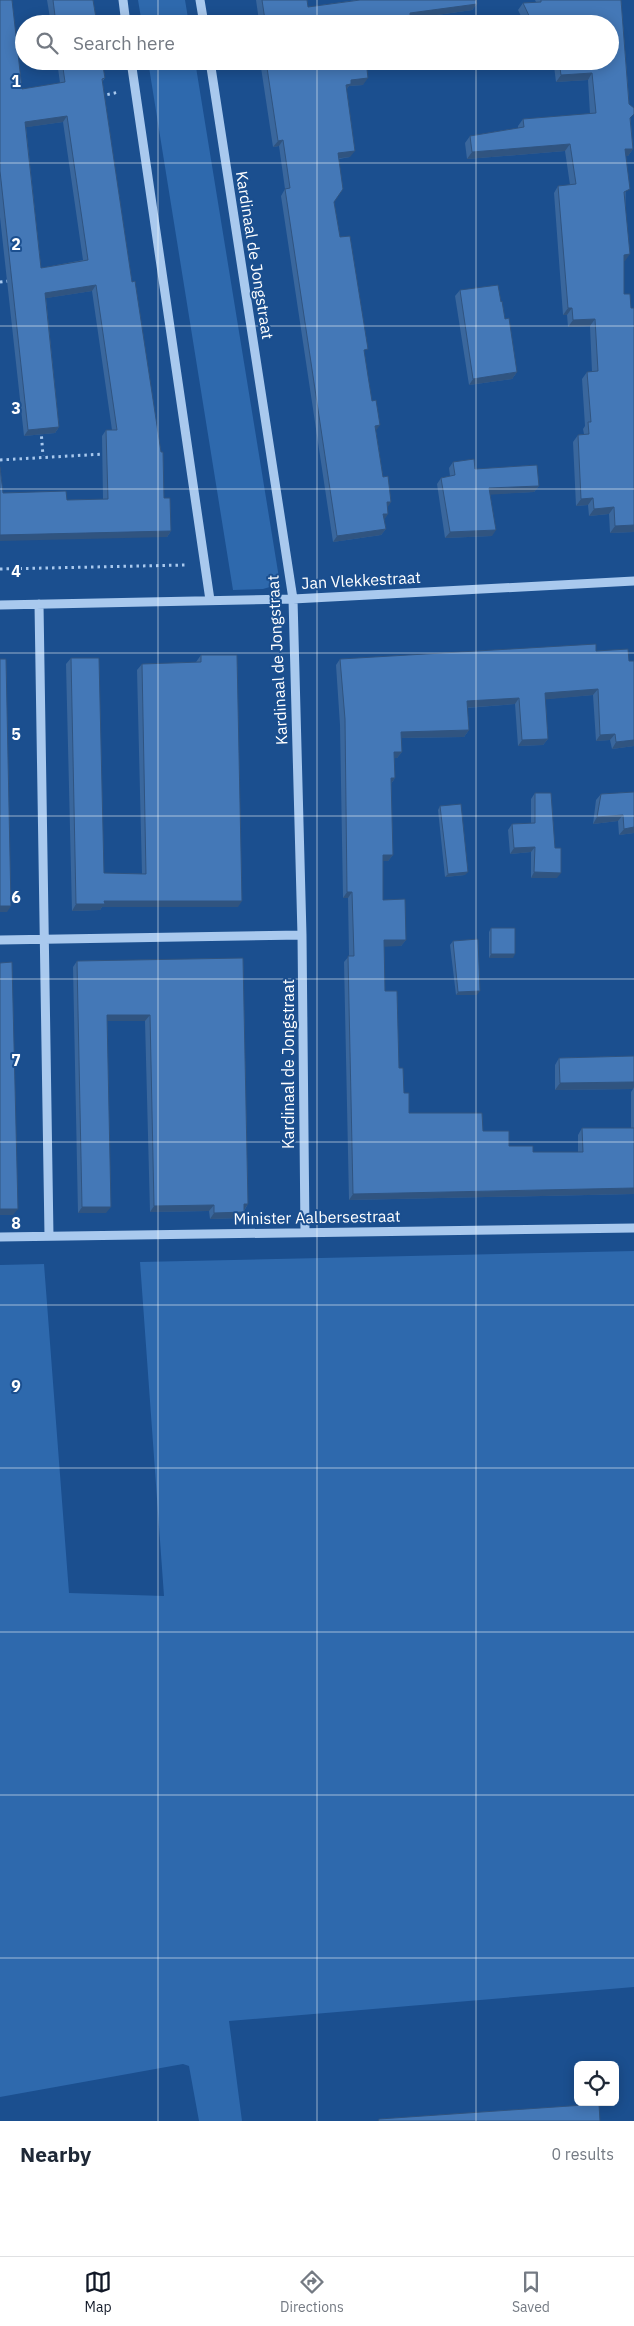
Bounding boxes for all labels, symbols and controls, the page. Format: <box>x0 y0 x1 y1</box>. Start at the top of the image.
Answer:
search box <box>15 15 619 70</box>
icon: search <box>33 29 61 57</box>
text: Search here <box>73 31 175 55</box>
text: 1 <box>11 71 21 91</box>
street label: Kardinaal de Jongstraat <box>232 169 278 341</box>
text: 2 <box>11 234 21 254</box>
text: 3 <box>11 398 21 418</box>
text: 4 <box>11 561 21 581</box>
street label: Jan Vlekkestraat <box>301 567 421 593</box>
street label: Kardinaal de Jongstraat <box>263 575 291 745</box>
text: 5 <box>11 724 21 744</box>
text: 6 <box>11 887 21 907</box>
street label: Kardinaal de Jongstraat <box>278 979 298 1149</box>
text: 7 <box>11 1050 21 1070</box>
street label: Minister Aalbersestraat <box>233 1206 401 1228</box>
text: 8 <box>11 1213 21 1233</box>
text: 9 <box>11 1376 21 1396</box>
map controls <box>574 2061 619 2106</box>
button: locate <box>574 2061 619 2106</box>
text: Nearby <box>20 2140 91 2168</box>
text: 0 results <box>551 2144 614 2164</box>
tab: Map <box>84 2268 112 2316</box>
tab: Directions <box>280 2268 344 2316</box>
tab: Saved <box>512 2268 550 2316</box>

